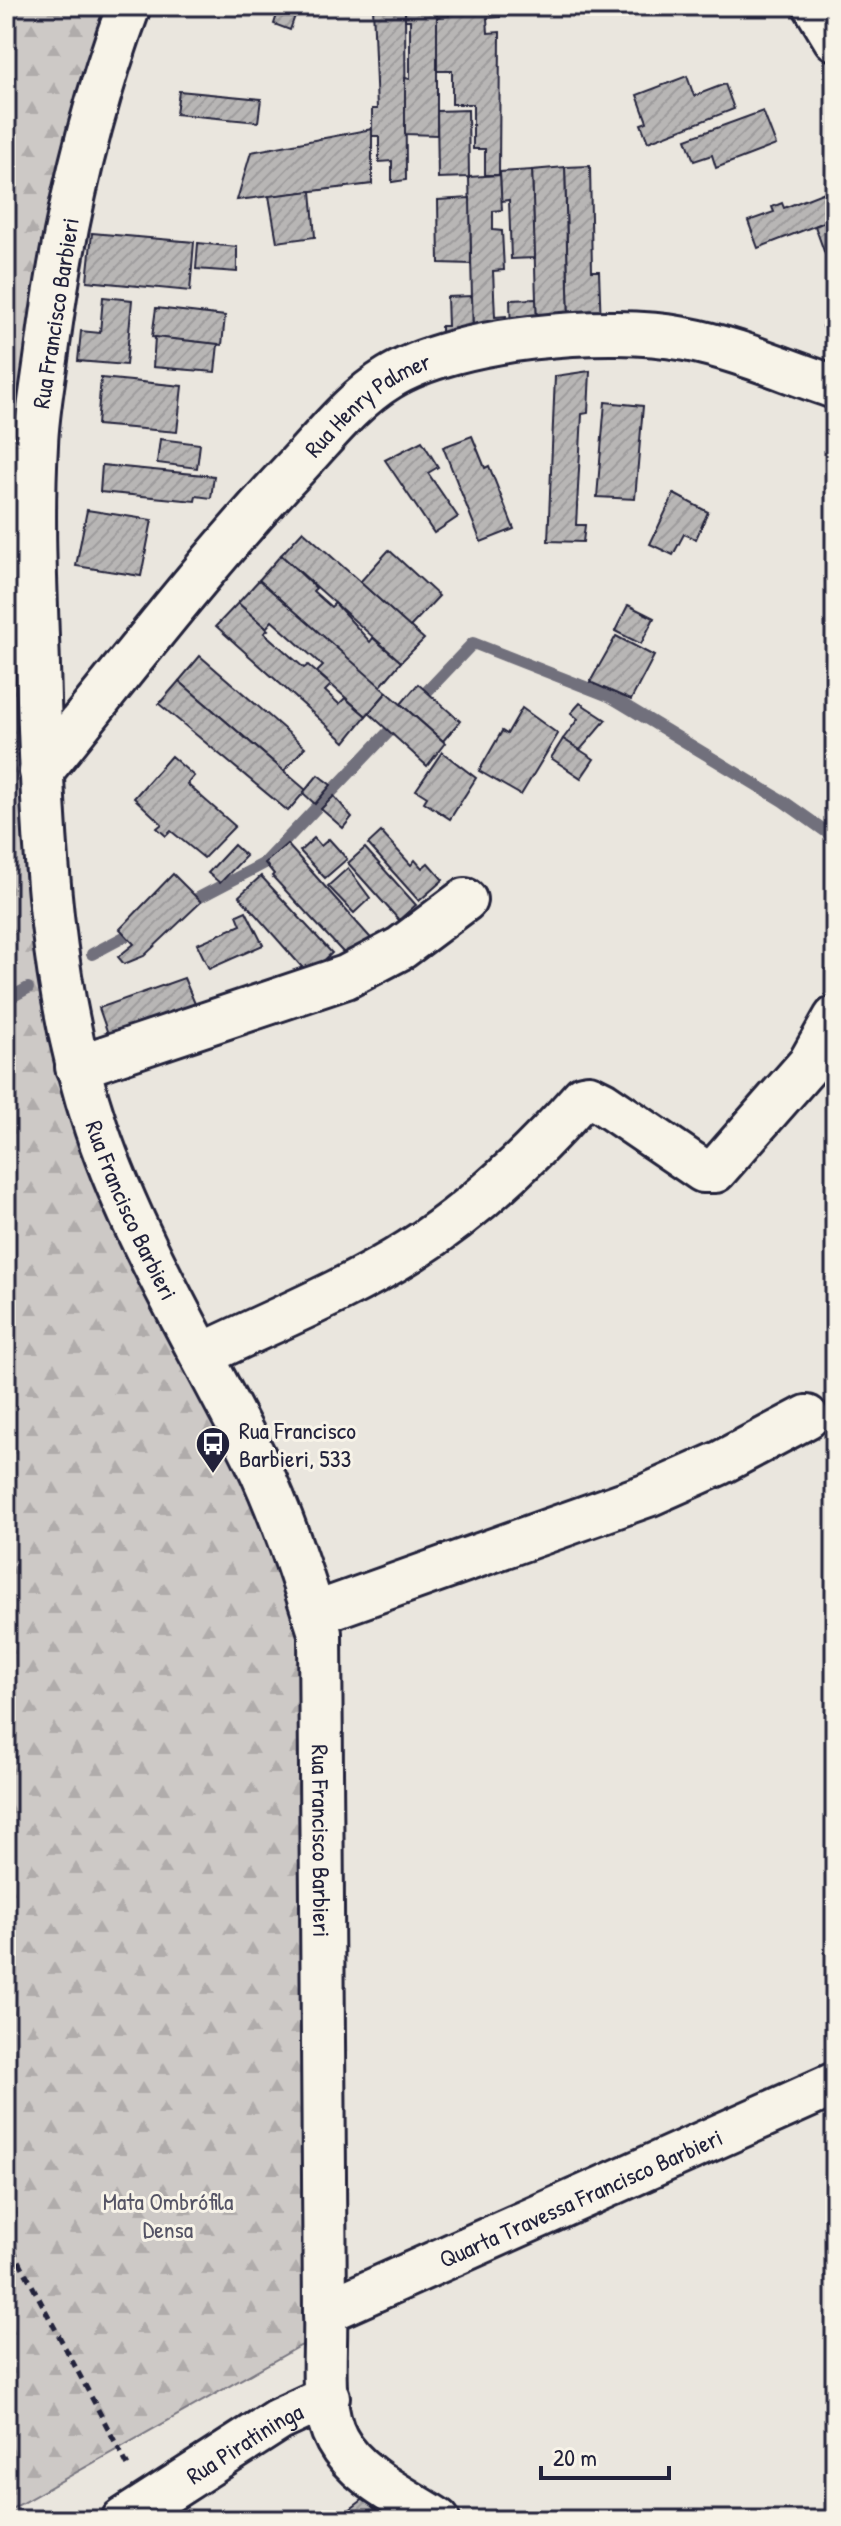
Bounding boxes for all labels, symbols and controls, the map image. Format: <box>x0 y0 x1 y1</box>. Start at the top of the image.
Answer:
street label: Rua Francisco Barbieri <box>24 215 86 411</box>
street label: Rua Henry Palmer <box>297 345 435 464</box>
street label: Rua Francisco Barbieri <box>79 1116 185 1305</box>
place label: Rua Francisco Barbieri, 533 <box>239 1414 356 1474</box>
bus stop icon: Rua Francisco Barbieri, 533 <box>194 1425 232 1475</box>
street label: Rua Francisco Barbieri <box>305 1744 338 1937</box>
street label: Quarta Travessa Francisco Barbieri <box>434 2120 727 2275</box>
park label: Mata Ombrófila Densa <box>103 2185 233 2245</box>
street label: Rua Piratininga <box>180 2395 308 2491</box>
scale bar <box>541 2430 669 2480</box>
text: 20 m <box>553 2441 597 2473</box>

